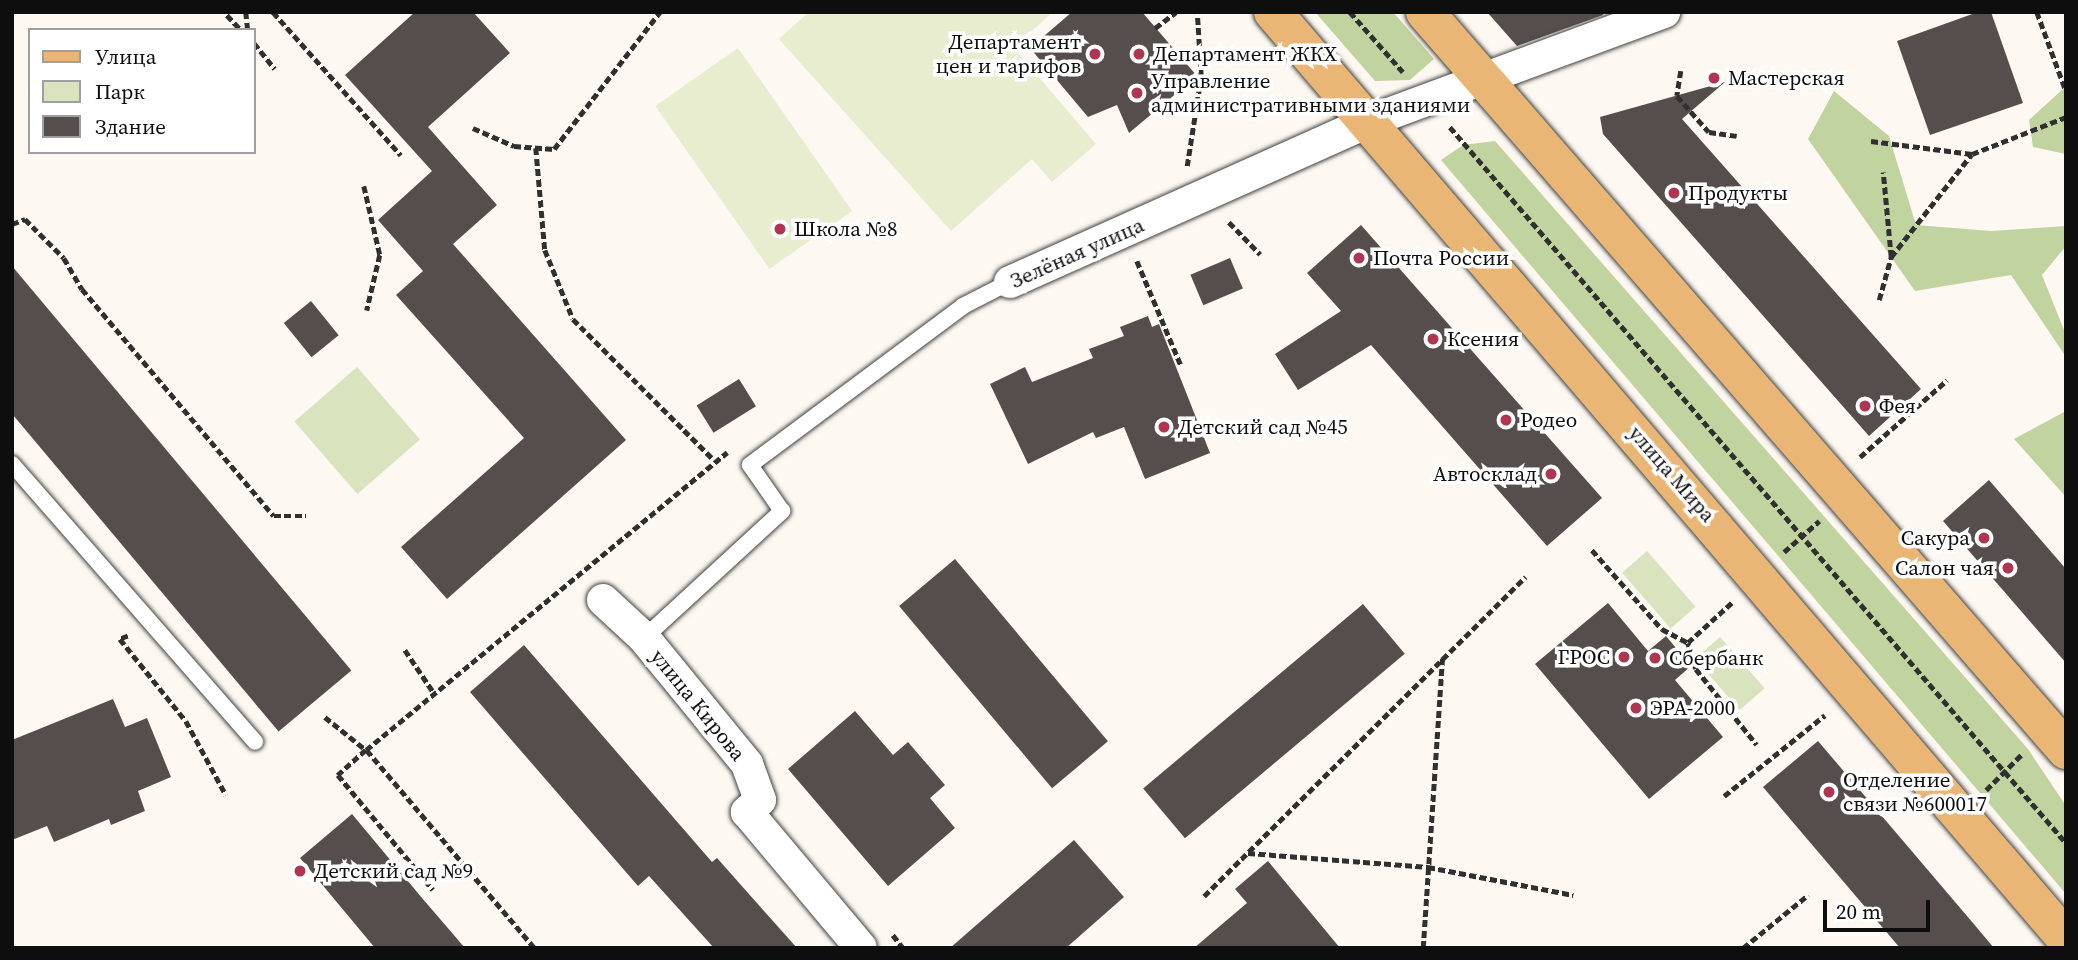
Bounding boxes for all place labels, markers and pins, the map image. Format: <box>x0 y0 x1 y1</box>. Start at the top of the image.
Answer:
place label: Департамент цен и тарифов <box>936 29 1081 79</box>
place label: Департамент ЖКХ <box>1153 41 1337 67</box>
marker: Департамент цен и тарифов <box>1087 46 1103 62</box>
marker: Департамент ЖКХ <box>1131 46 1147 62</box>
place label: Мастерская <box>1728 65 1845 91</box>
place label: Управление административными зданиями <box>1151 68 1470 118</box>
marker: Мастерская <box>1706 70 1722 86</box>
marker: Управление административными зданиями <box>1129 85 1145 101</box>
place label: Продукты <box>1688 180 1788 206</box>
marker: Продукты <box>1666 185 1682 201</box>
place label: Школа №8 <box>794 216 898 242</box>
marker: Школа №8 <box>772 221 788 237</box>
place label: Почта России <box>1373 245 1509 271</box>
marker: Почта России <box>1351 250 1367 266</box>
place label: Ксения <box>1447 326 1519 352</box>
marker: Ксения <box>1425 331 1441 347</box>
place label: Фея <box>1879 393 1916 419</box>
marker: Фея <box>1857 398 1873 414</box>
place label: Родео <box>1520 407 1577 433</box>
marker: Родео <box>1498 412 1514 428</box>
place label: Детский сад №45 <box>1178 414 1348 440</box>
marker: Детский сад №45 <box>1156 419 1172 435</box>
place label: Автосклад <box>1433 461 1537 487</box>
marker: Автосклад <box>1543 466 1559 482</box>
place label: Сакура <box>1901 525 1970 551</box>
marker: Сакура <box>1976 530 1992 546</box>
place label: Салон чая <box>1895 555 1994 581</box>
marker: Салон чая <box>2000 560 2016 576</box>
place label: ГРОС <box>1558 644 1610 670</box>
place label: Сбербанк <box>1669 645 1763 671</box>
marker: ГРОС <box>1616 649 1632 665</box>
marker: Сбербанк <box>1647 650 1663 666</box>
place label: ЭРА-2000 <box>1650 695 1735 721</box>
marker: ЭРА-2000 <box>1628 700 1644 716</box>
place label: Отделение связи №600017 <box>1843 767 1987 817</box>
marker: Отделение связи №600017 <box>1821 784 1837 800</box>
place label: Детский сад №9 <box>314 858 473 884</box>
marker: Детский сад №9 <box>292 863 308 879</box>

